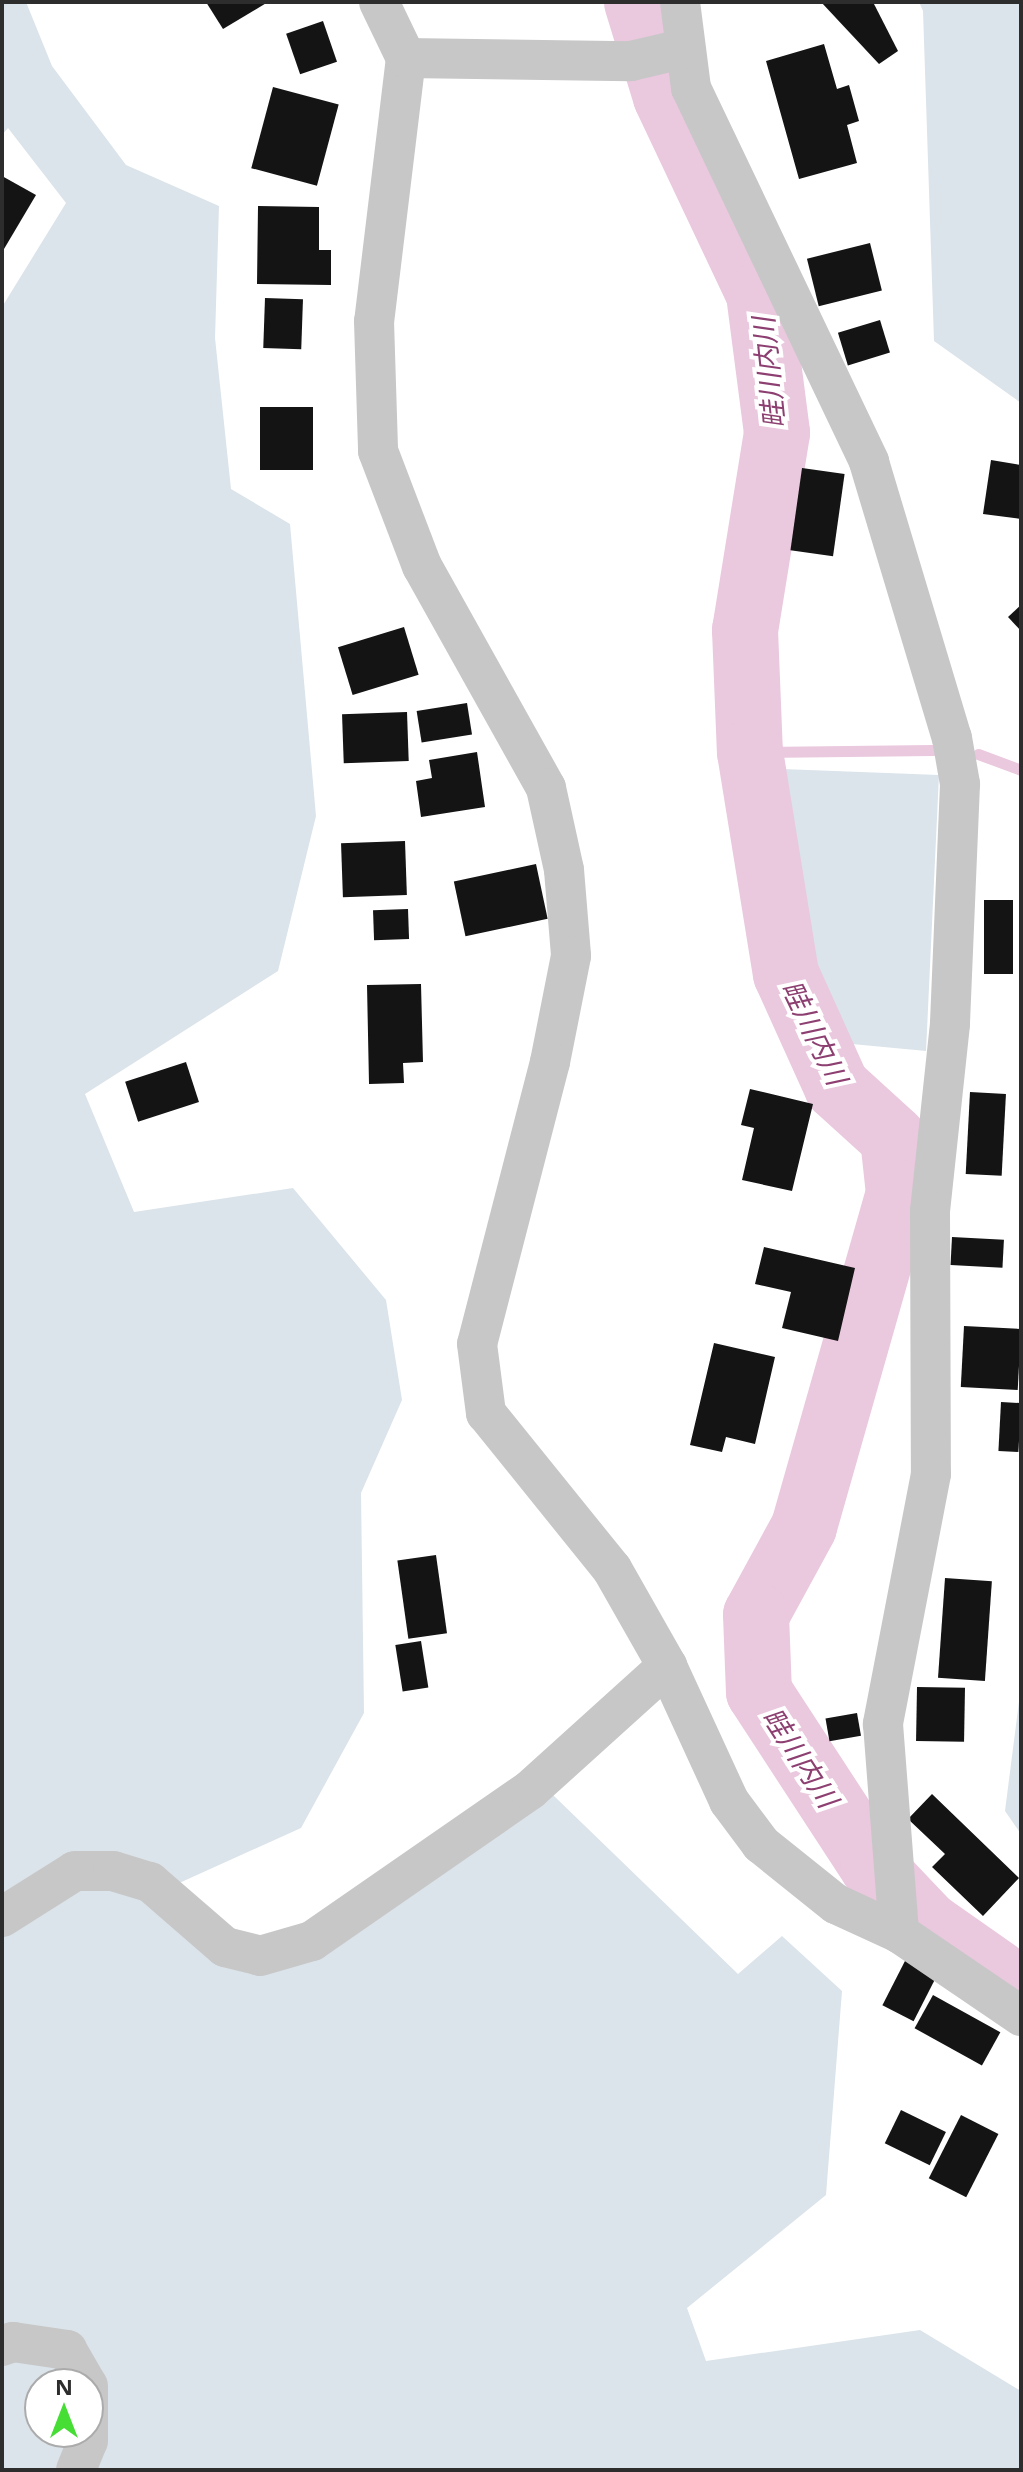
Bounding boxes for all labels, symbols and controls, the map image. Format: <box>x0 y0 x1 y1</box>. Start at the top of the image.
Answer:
water label: 畦川内川 <box>745 316 791 430</box>
water label: 畦川内川 <box>775 974 855 1090</box>
water label: 畦川内川 <box>756 1701 846 1813</box>
north arrow <box>24 2368 104 2448</box>
text: N <box>55 2371 73 2401</box>

